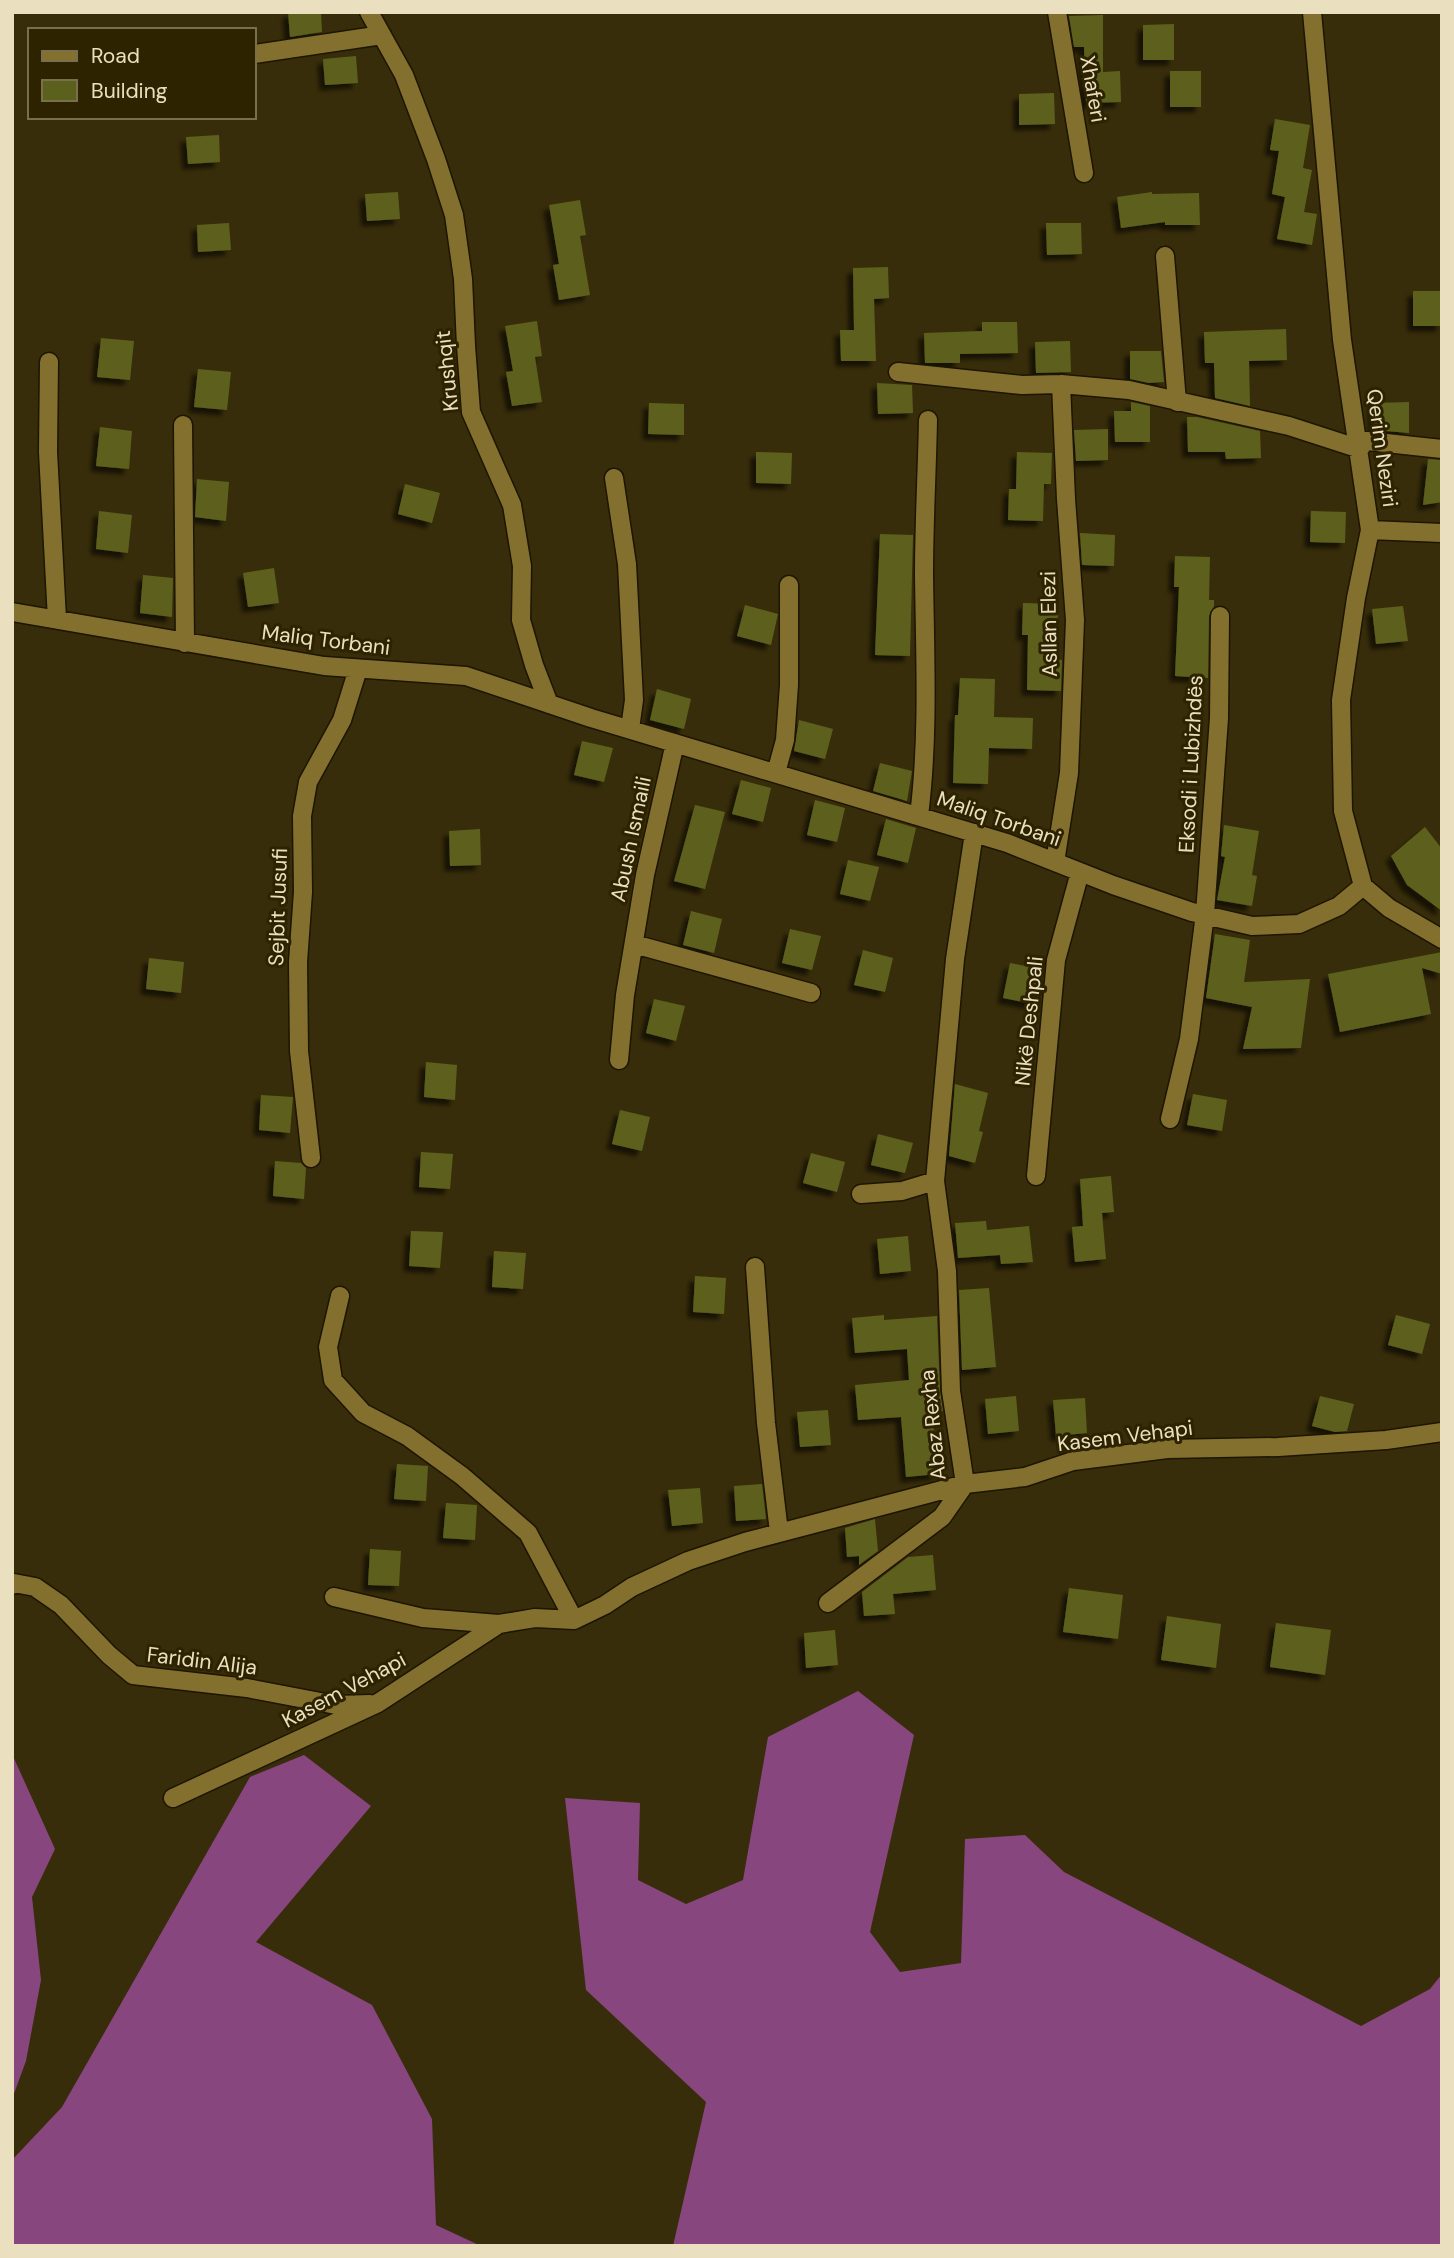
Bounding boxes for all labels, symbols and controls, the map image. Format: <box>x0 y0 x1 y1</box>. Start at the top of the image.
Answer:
legend <box>28 28 256 119</box>
text: Road <box>91 42 140 70</box>
street label: Xhaferi <box>1073 53 1113 125</box>
text: Building <box>91 77 168 105</box>
street label: Krushqit <box>429 329 465 413</box>
street label: Qerim Neziri <box>1360 387 1404 509</box>
street label: Asllan Elezi <box>1034 571 1064 677</box>
street label: Maliq Torbani <box>260 618 392 662</box>
street label: Eksodi i Lubizhdës <box>1172 674 1210 854</box>
street label: Abush Ismaili <box>604 774 658 904</box>
street label: Maliq Torbani <box>933 785 1065 853</box>
street label: Sejbit Jusufi <box>262 847 294 967</box>
street label: Nikë Deshpali <box>1008 955 1050 1087</box>
street label: Abaz Rexha <box>913 1368 953 1482</box>
street label: Kasem Vehapi <box>1056 1414 1194 1458</box>
street label: Faridin Alija <box>145 1640 259 1682</box>
street label: Kasem Vehapi <box>277 1646 411 1734</box>

